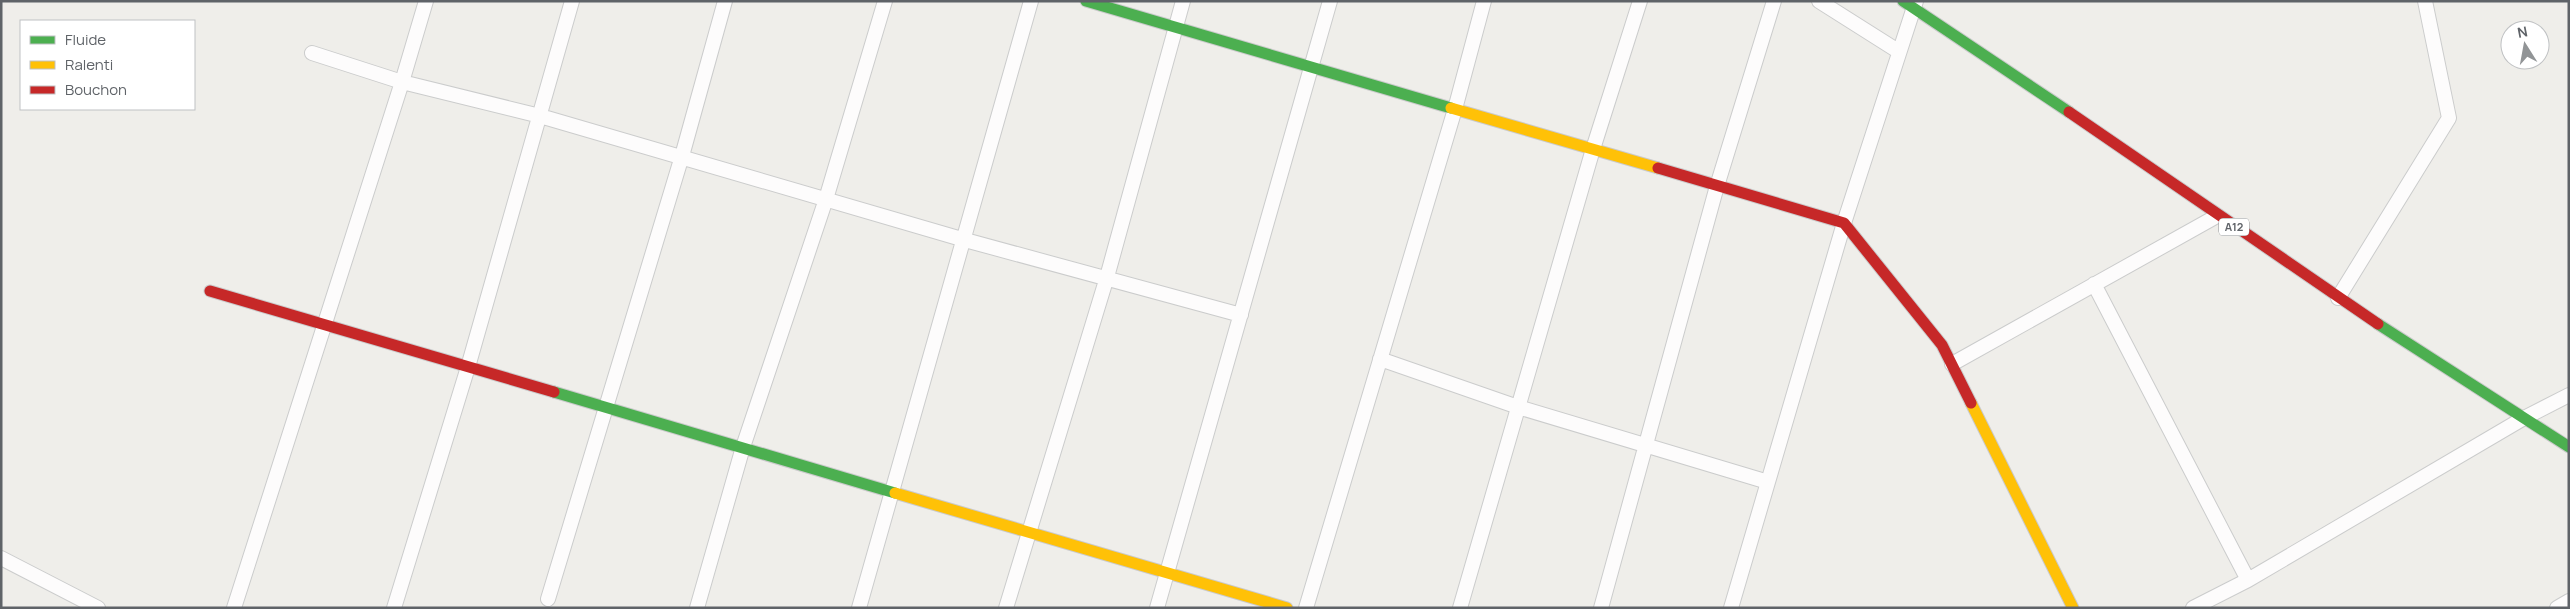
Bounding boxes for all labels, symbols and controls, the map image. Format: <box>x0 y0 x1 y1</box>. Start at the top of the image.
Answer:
legend <box>20 20 195 110</box>
north arrow <box>2500 20 2550 70</box>
text: N <box>2516 21 2529 42</box>
text: Fluide <box>65 29 106 50</box>
text: Ralenti <box>65 54 113 75</box>
text: Bouchon <box>65 79 127 100</box>
road number: A12 <box>2219 218 2249 236</box>

